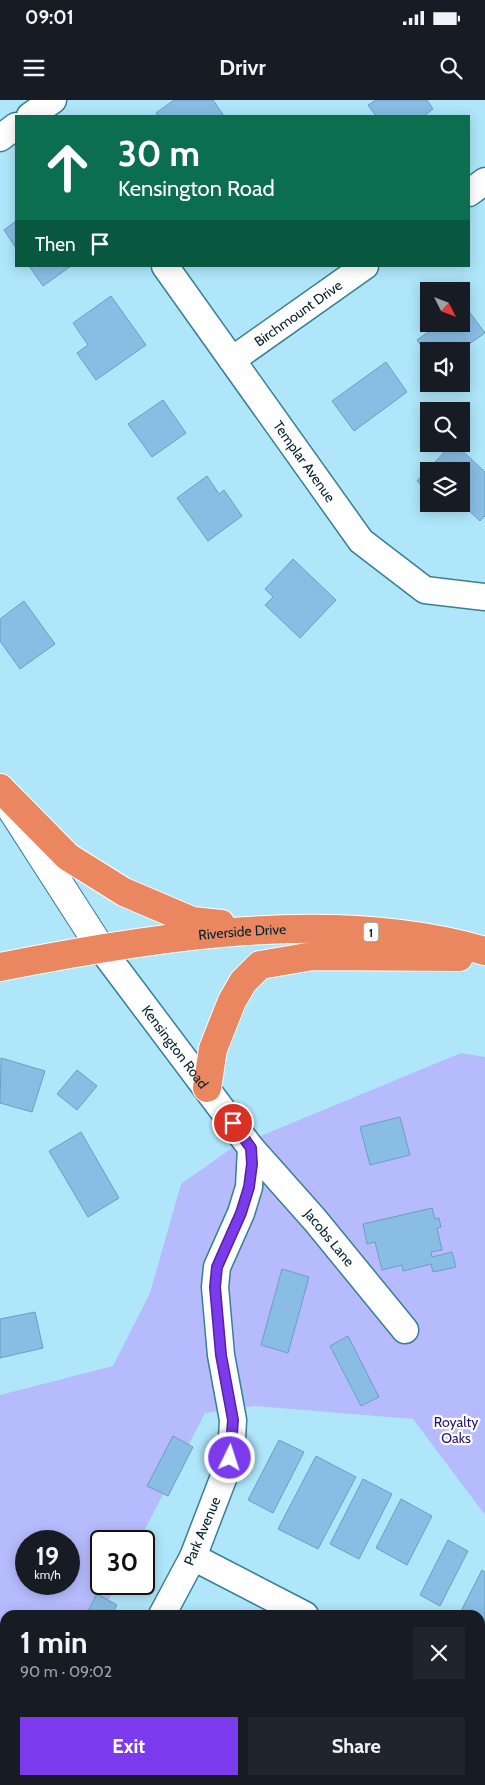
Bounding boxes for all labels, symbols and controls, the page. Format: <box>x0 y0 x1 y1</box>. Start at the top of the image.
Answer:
text: 09:01 <box>25 6 74 29</box>
icon: menu <box>20 54 48 82</box>
text: Drivr <box>219 54 266 81</box>
icon: search <box>437 54 465 82</box>
text: 30 m <box>118 132 200 175</box>
icon: ahead <box>35 135 100 200</box>
text: Kensington Road <box>118 175 275 202</box>
icon: arrive <box>86 230 114 258</box>
text: Then <box>35 233 76 256</box>
street label: Birchmount Drive <box>251 276 346 351</box>
north arrow <box>420 282 470 332</box>
map controls <box>420 282 470 512</box>
button: sound <box>420 342 470 392</box>
button: search <box>420 402 470 452</box>
street label: Templar Avenue <box>269 417 339 506</box>
button: layers <box>420 462 470 512</box>
street label: Riverside Drive <box>197 920 286 944</box>
road number: 1 <box>364 922 378 942</box>
street label: Kensington Road <box>138 1002 212 1092</box>
pin <box>212 1102 254 1144</box>
icon: arrive <box>219 1109 247 1137</box>
street label: Jacobs Lane <box>300 1204 358 1270</box>
park label: Royalty Oaks <box>434 1413 478 1447</box>
position arrow <box>203 1431 255 1483</box>
street label: Park Avenue <box>179 1494 225 1568</box>
speed limit sign: 30 <box>90 1530 155 1595</box>
text: 19 <box>36 1541 59 1571</box>
text: km/h <box>34 1567 61 1582</box>
text: 1 min <box>20 1624 88 1661</box>
button: close <box>413 1627 465 1679</box>
text: 90 m · 09:02 <box>20 1662 112 1681</box>
button: Exit <box>20 1717 238 1775</box>
button: Share <box>248 1717 465 1775</box>

